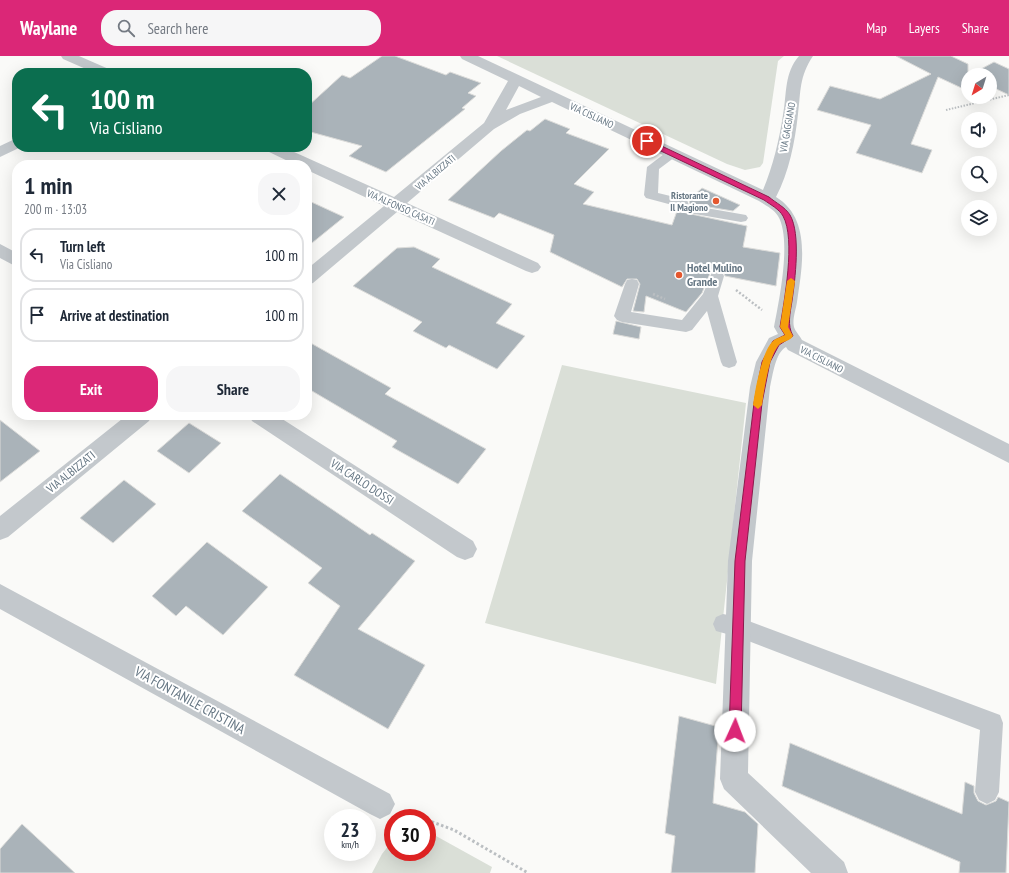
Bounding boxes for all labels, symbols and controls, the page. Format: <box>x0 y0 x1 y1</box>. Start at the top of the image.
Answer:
search box <box>101 10 381 46</box>
text: Waylane <box>20 16 77 40</box>
icon: search <box>115 17 137 39</box>
text: Search here <box>147 19 208 38</box>
text: Map <box>866 19 887 37</box>
text: Layers <box>909 19 940 37</box>
text: Share <box>962 19 989 37</box>
north arrow <box>961 68 997 104</box>
map controls <box>961 68 997 236</box>
text: 100 m <box>90 80 154 117</box>
icon: left <box>24 84 76 136</box>
street label: VIA CISLIANO <box>567 99 616 131</box>
street label: VIA GAGGIANO <box>777 101 798 154</box>
button: sound <box>961 112 997 148</box>
text: Via Cisliano <box>90 116 162 139</box>
pin <box>630 124 664 158</box>
icon: arrive <box>636 130 658 152</box>
street label: VIA ALBIZZATI <box>412 152 458 194</box>
button: search <box>961 156 997 192</box>
text: 1 min <box>24 170 72 201</box>
button: close <box>258 173 300 215</box>
street label: VIA ALFONSO CASATI <box>364 186 437 228</box>
place label: Ristorante Il Magiono <box>670 189 709 214</box>
marker: Ristorante Il Magiono <box>711 196 721 206</box>
button: layers <box>961 200 997 236</box>
text: 200 m · 13:03 <box>24 201 87 218</box>
text: Turn left <box>60 237 105 256</box>
icon: left <box>26 244 48 266</box>
text: 100 m <box>265 246 298 265</box>
text: Via Cisliano <box>60 256 112 273</box>
place label: Hotel Mulino Grande <box>687 260 743 289</box>
marker: Hotel Mulino Grande <box>674 270 684 280</box>
icon: arrive <box>26 304 48 326</box>
text: Arrive at destination <box>60 306 169 325</box>
text: 100 m <box>265 306 298 325</box>
street label: VIA CISLIANO <box>797 343 846 376</box>
button: Exit <box>24 366 158 412</box>
button: Share <box>166 366 300 412</box>
street label: VIA ALBIZZATI <box>43 447 98 496</box>
street label: VIA CARLO DOSSI <box>327 455 397 508</box>
street label: VIA FONTANILE CRISTINA <box>131 662 249 738</box>
position arrow <box>714 710 756 752</box>
speed limit sign: 30 <box>384 809 436 861</box>
text: 23 <box>340 817 360 843</box>
text: km/h <box>341 838 359 851</box>

